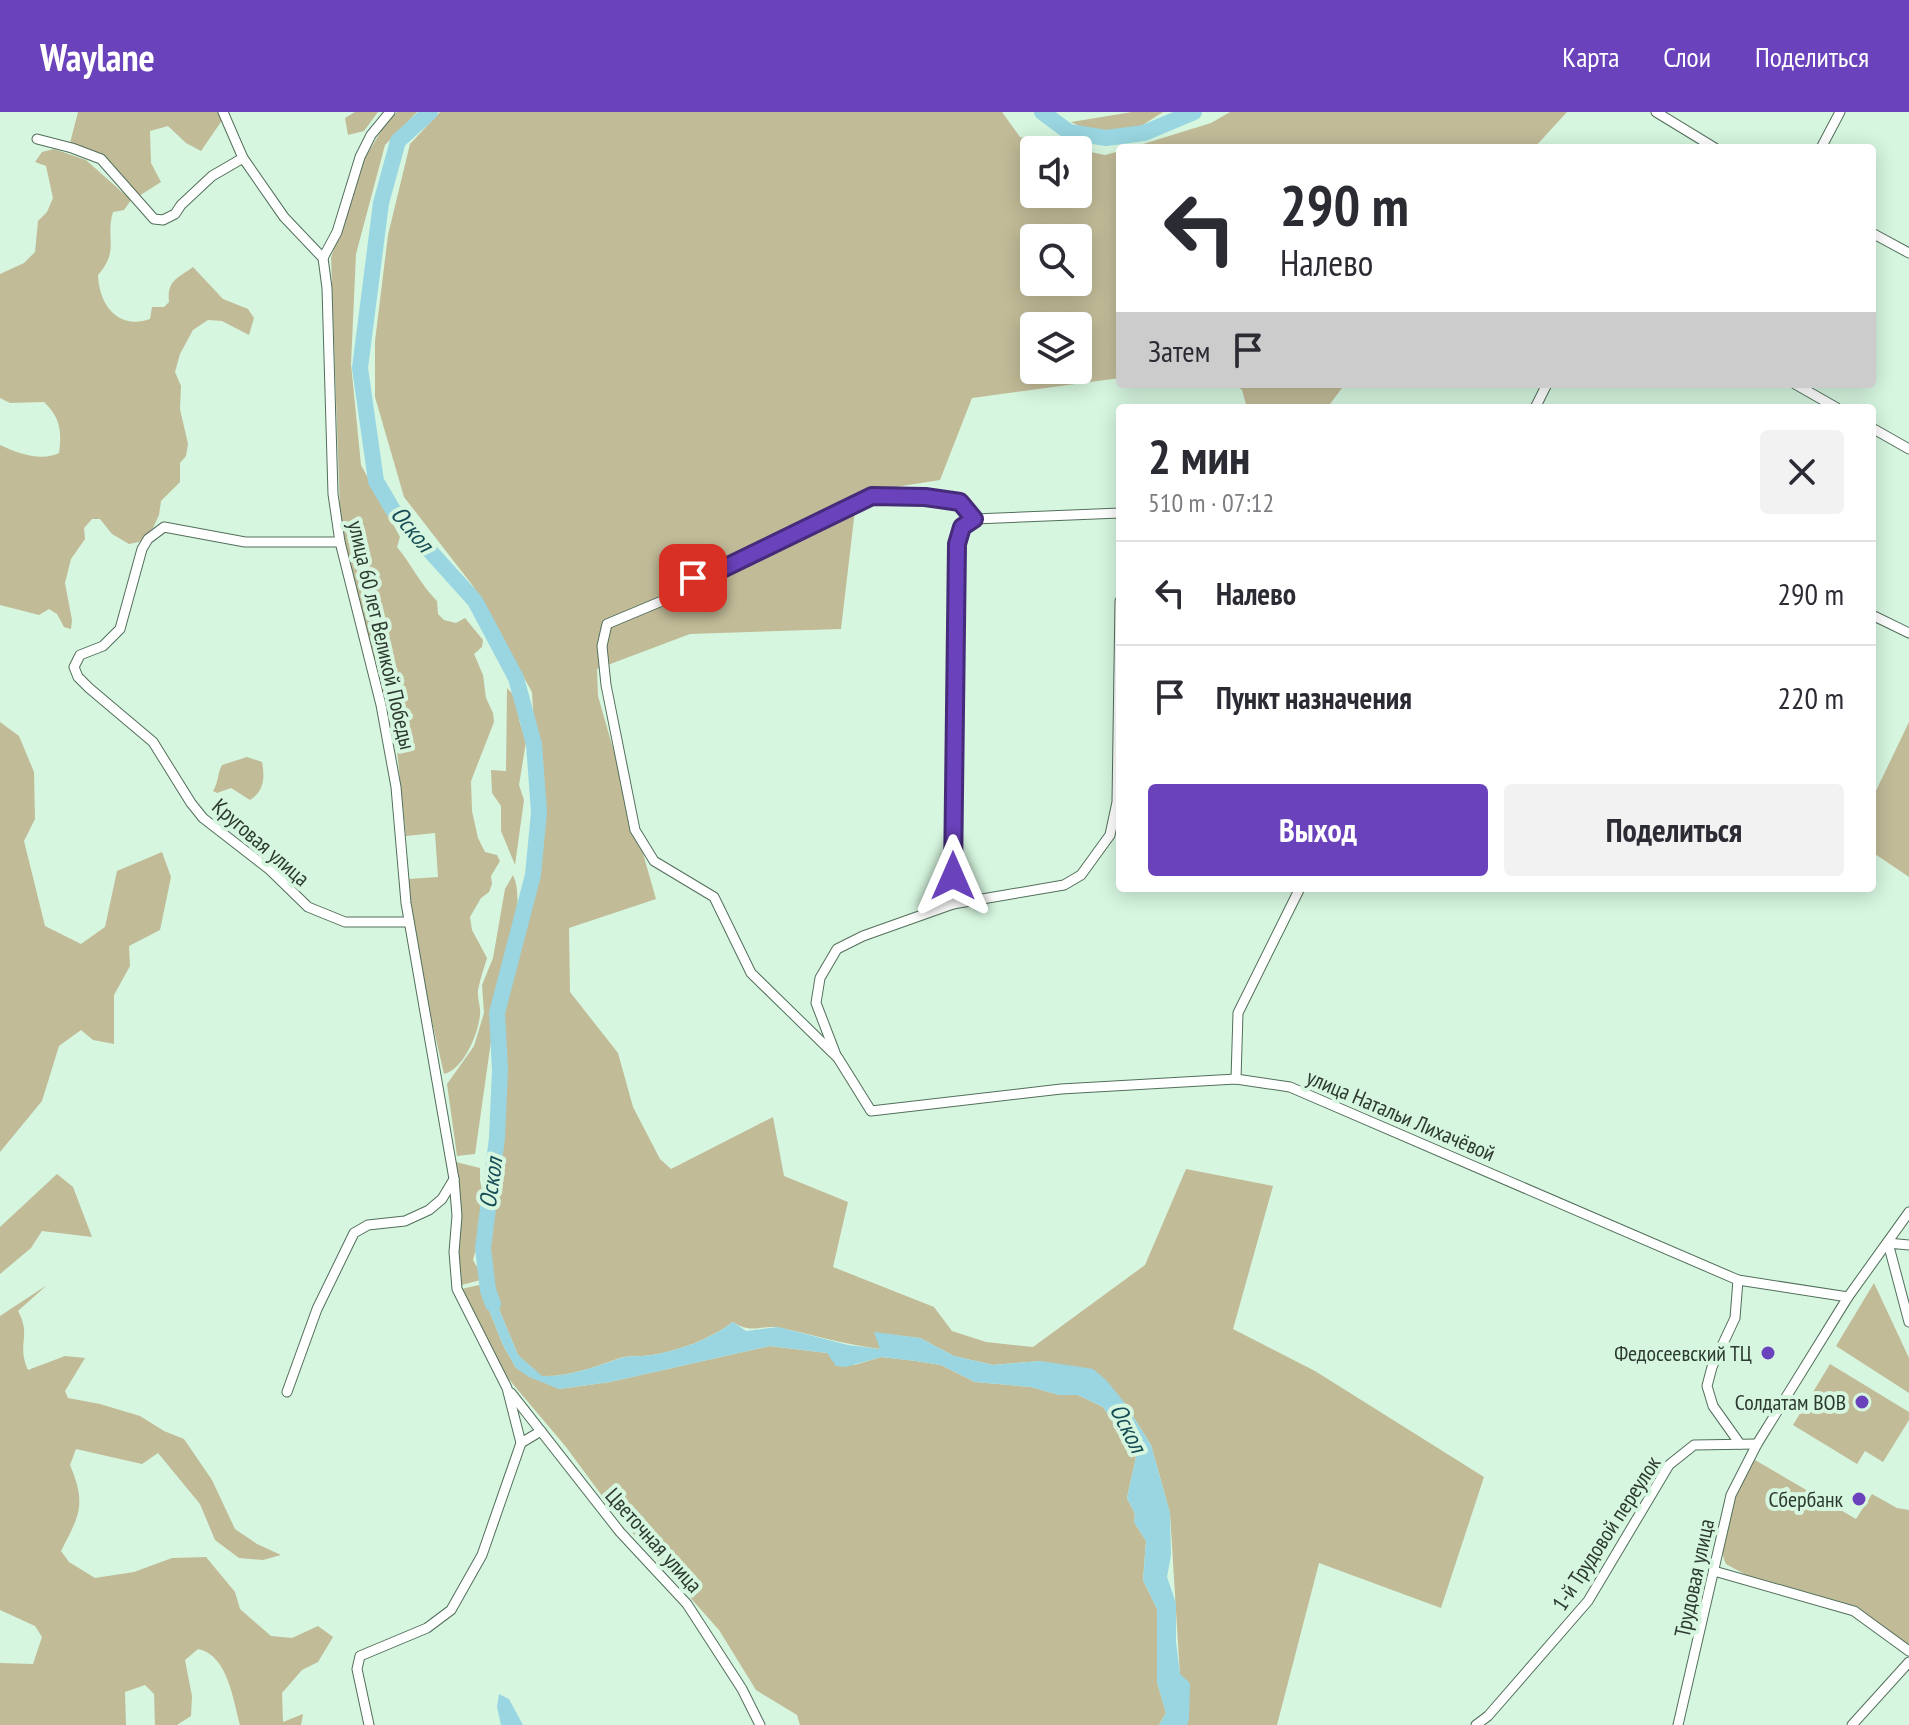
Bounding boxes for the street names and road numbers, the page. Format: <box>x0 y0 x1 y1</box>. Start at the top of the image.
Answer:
street label: улица 60 лет Великой Победы <box>342 518 422 752</box>
street label: Круговая улица <box>207 792 315 892</box>
street label: улица Натальи Лихачёвой <box>1302 1063 1500 1167</box>
street label: 1-й Трудовой переулок <box>1546 1450 1667 1616</box>
street label: Цветочная улица <box>600 1482 708 1598</box>
street label: Трудовая улица <box>1668 1516 1720 1640</box>

